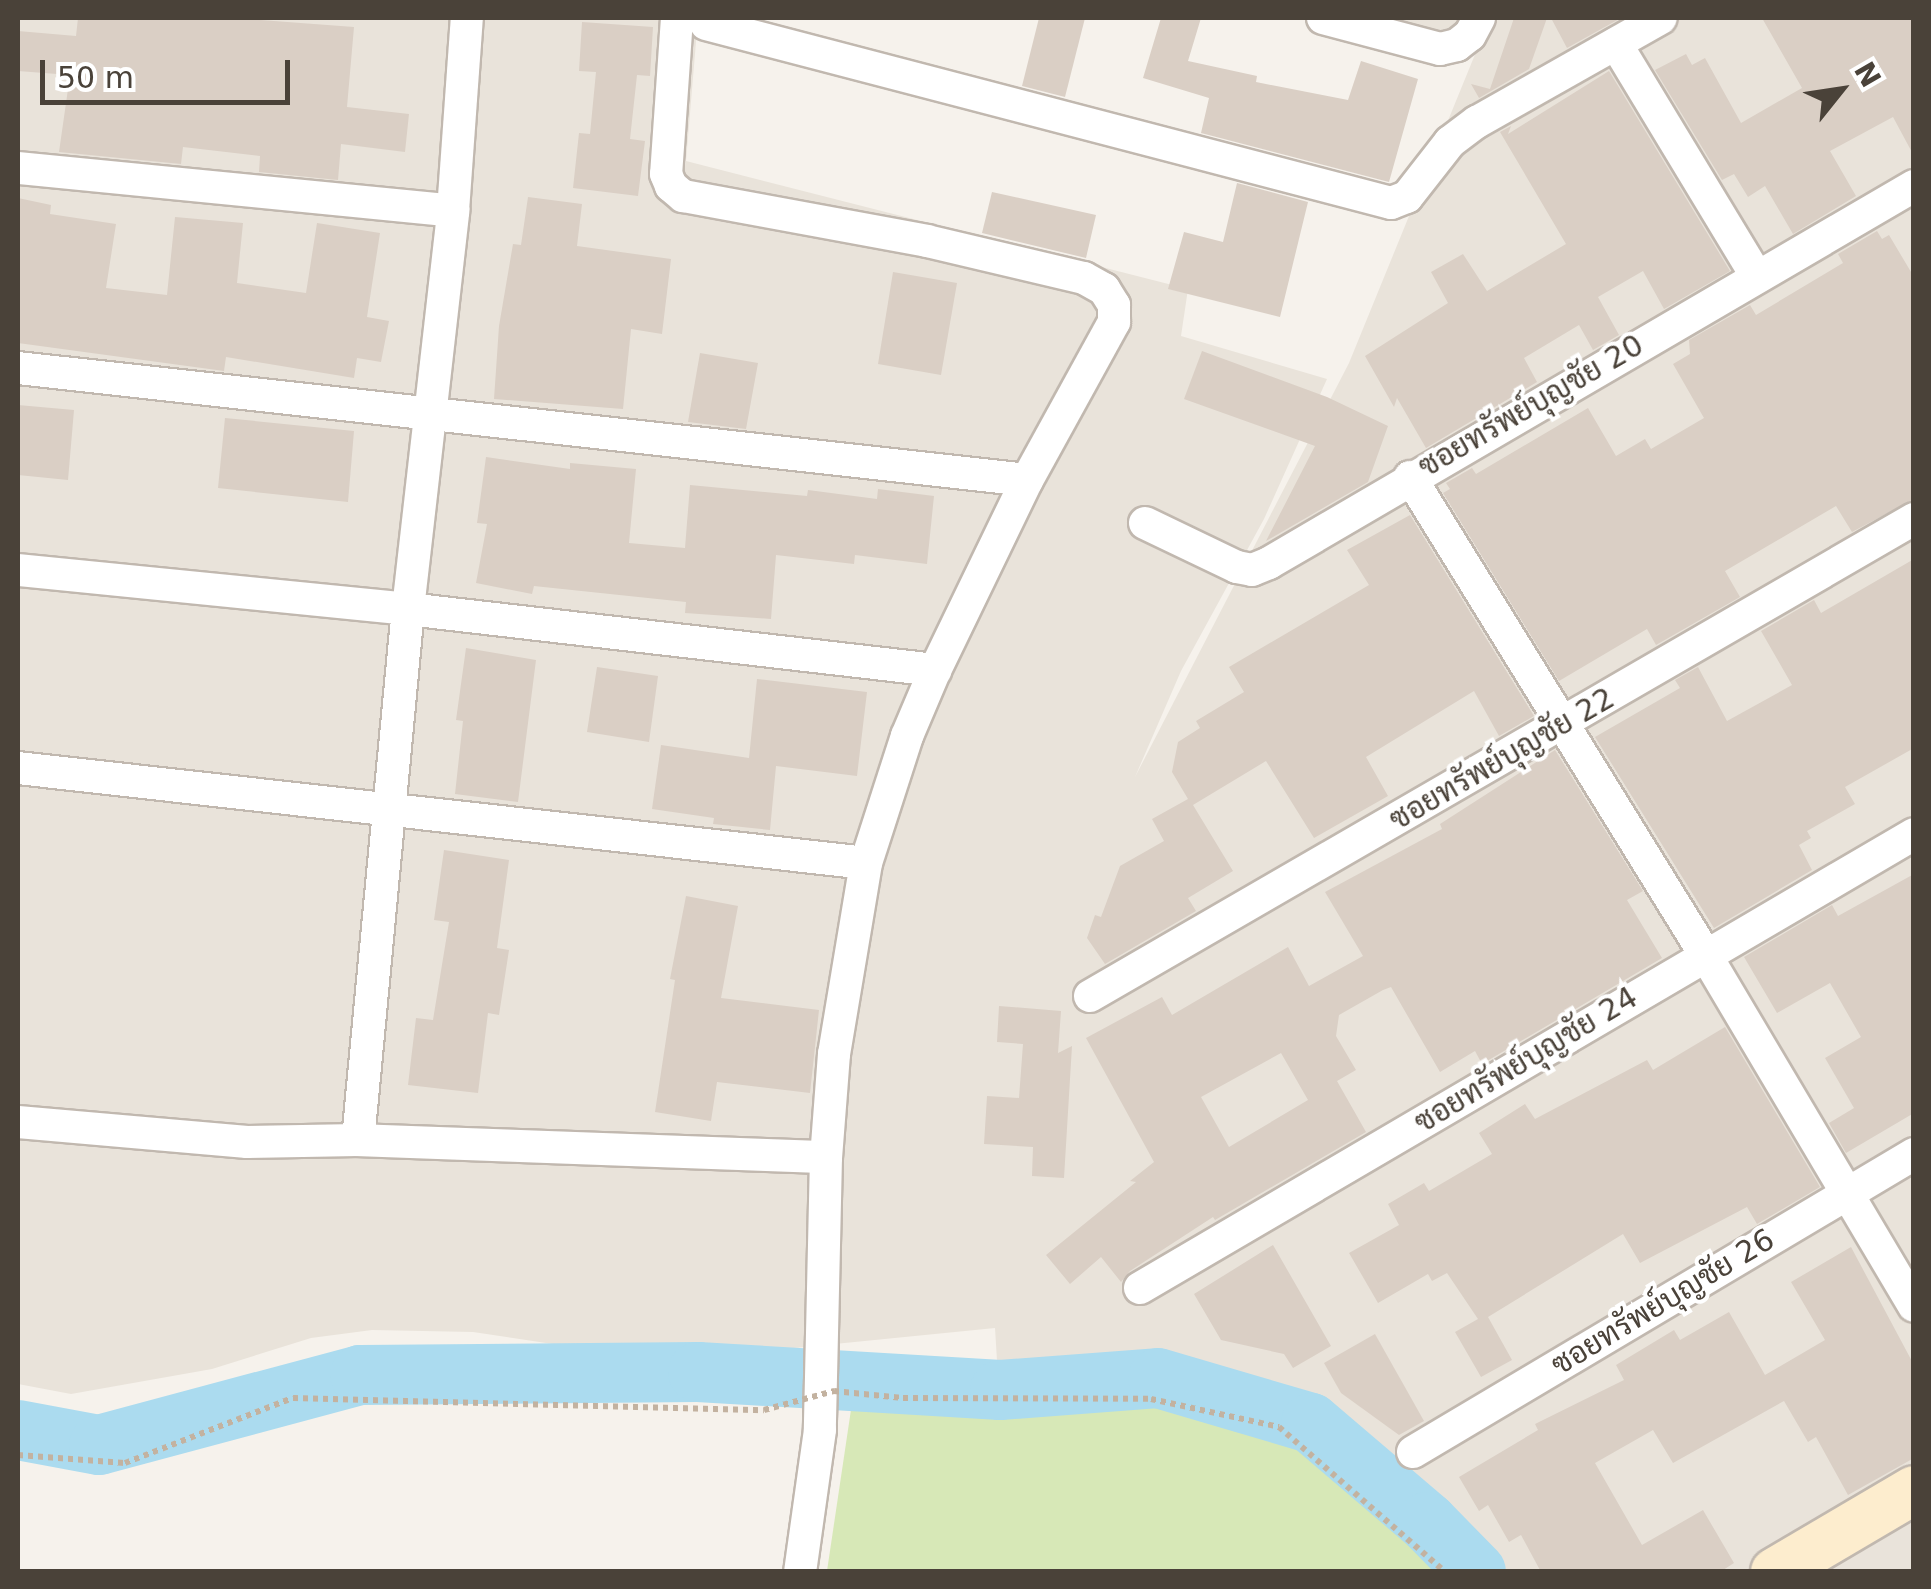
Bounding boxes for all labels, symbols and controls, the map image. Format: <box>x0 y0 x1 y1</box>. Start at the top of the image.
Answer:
scale bar <box>45 40 295 102</box>
north arrow <box>1791 40 1891 140</box>
text: N <box>1847 56 1888 93</box>
text: 50 m <box>57 60 134 95</box>
street label: ซอยทรัพย์บุญชัย 20 <box>1412 327 1650 485</box>
street label: ซอยทรัพย์บุญชัย 22 <box>1383 680 1621 838</box>
street label: ซอยทรัพย์บุญชัย 24 <box>1408 979 1644 1141</box>
street label: ซอยทรัพย์บุญชัย 26 <box>1545 1221 1781 1383</box>

